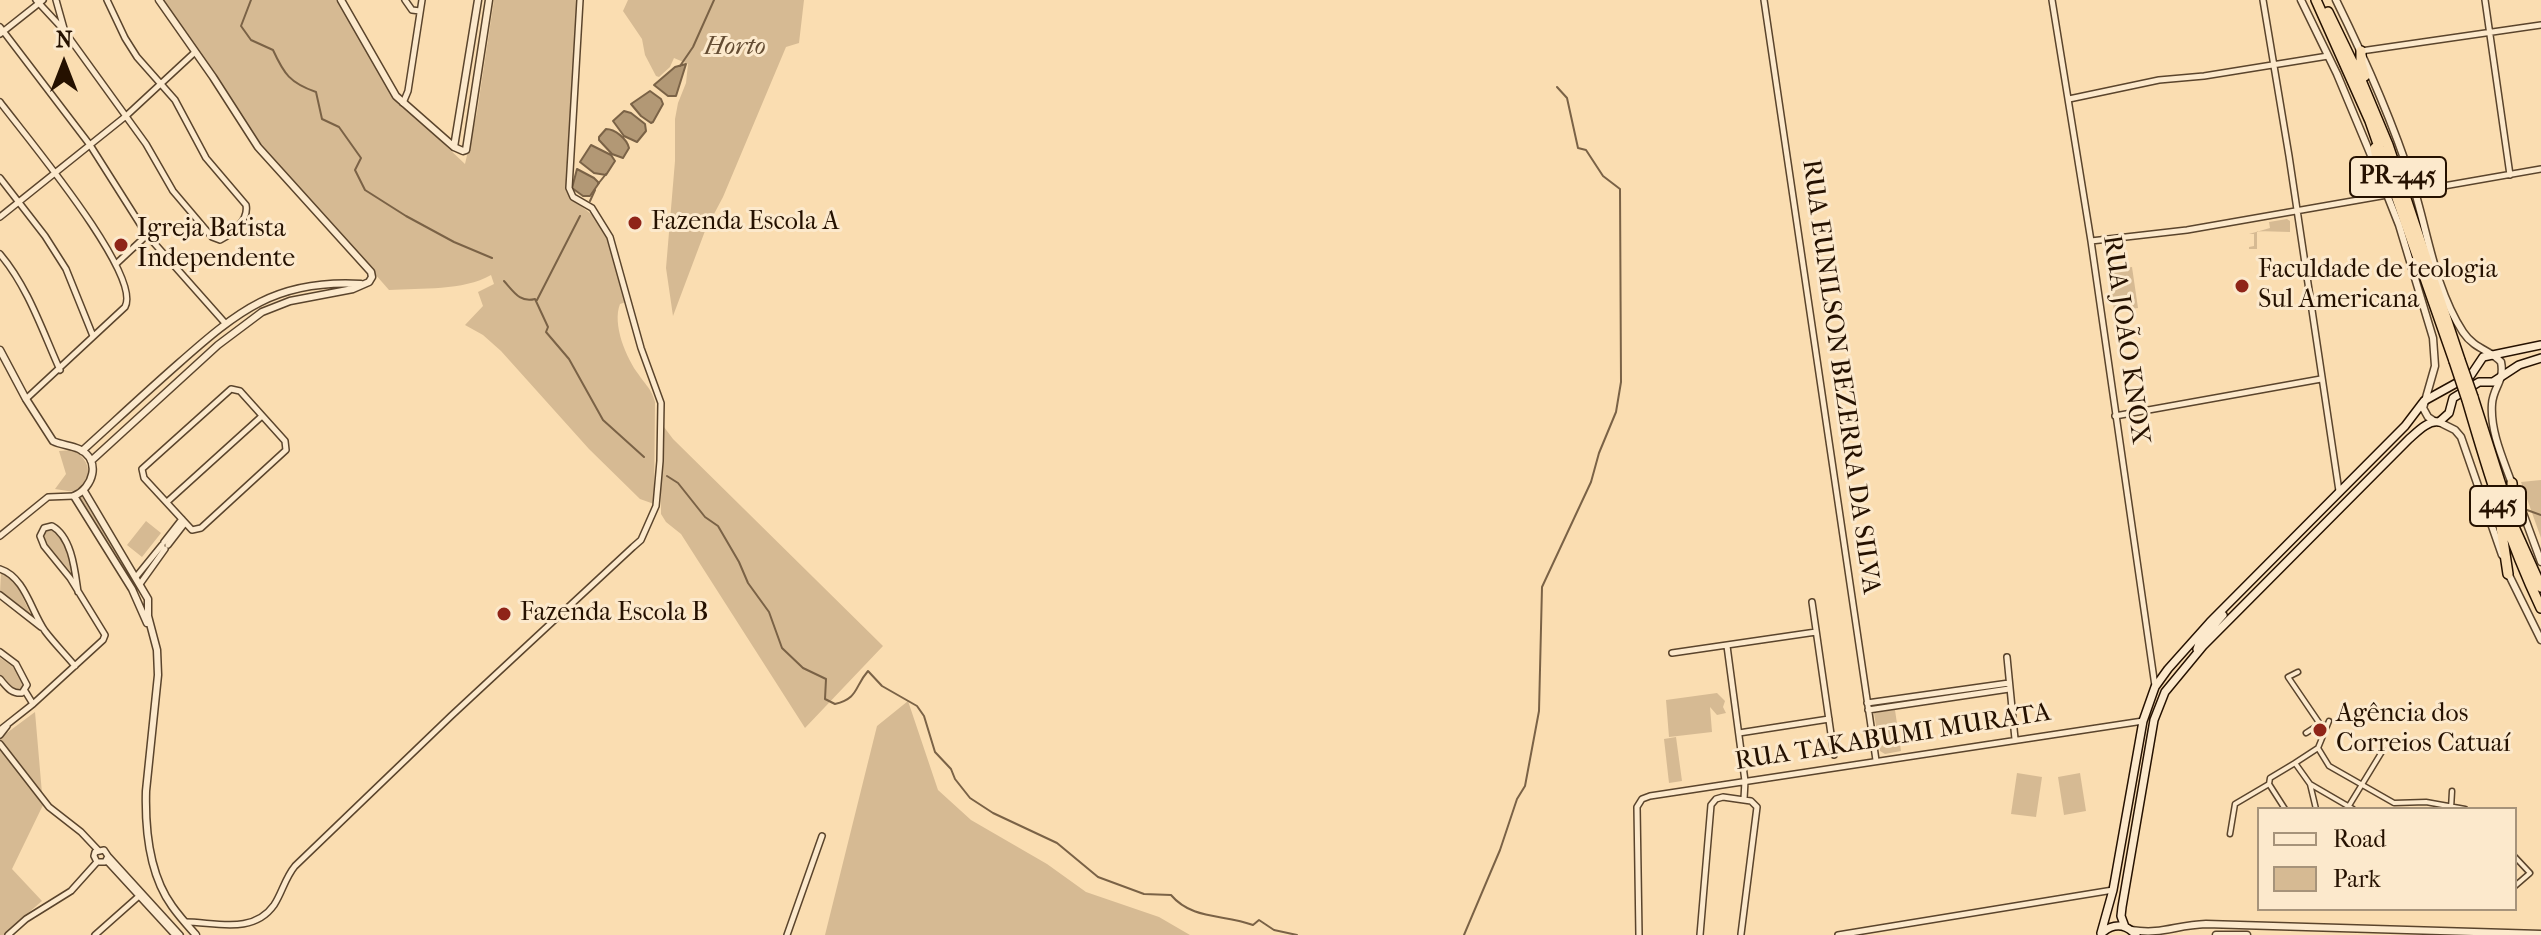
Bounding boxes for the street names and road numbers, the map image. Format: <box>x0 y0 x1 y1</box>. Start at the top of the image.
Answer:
road number: PR-445 <box>2350 157 2446 197</box>
street label: RUA EUNILSON BEZERRA DA SILVA <box>1794 158 1886 596</box>
street label: RUA JOÃO KNOX <box>2095 233 2155 447</box>
road number: 445 <box>2470 486 2526 526</box>
street label: RUA TAKABUMI MURATA <box>1733 698 2053 778</box>

